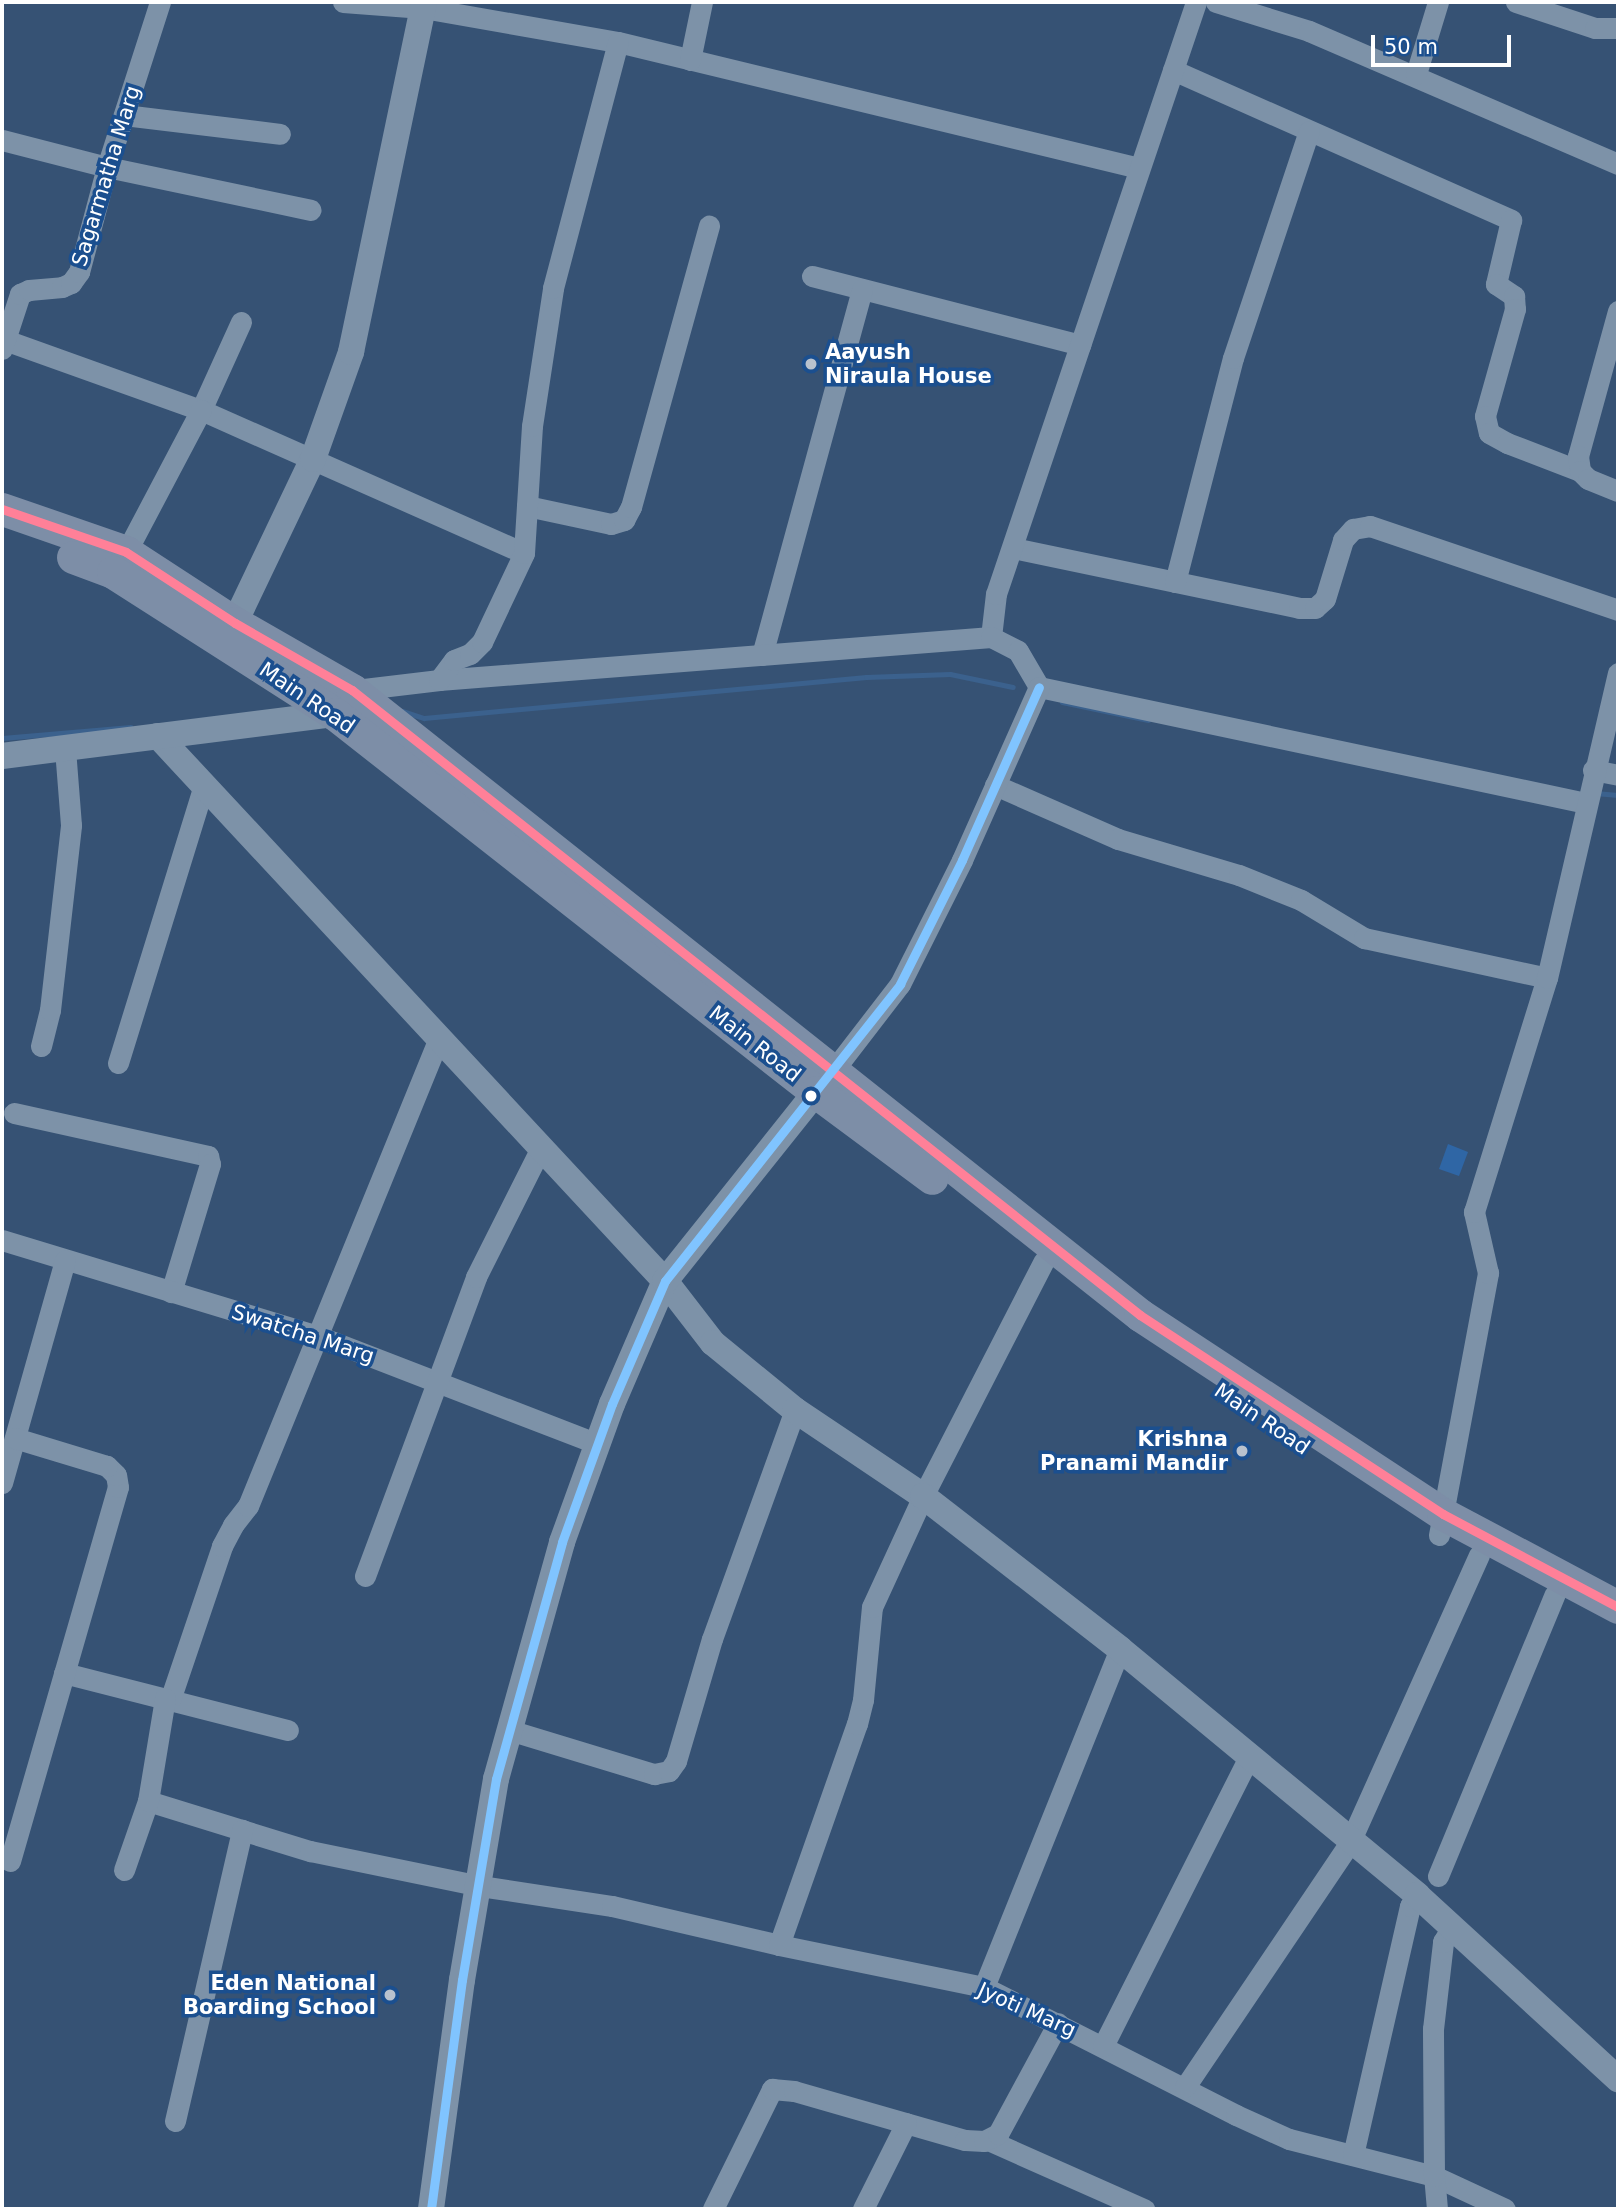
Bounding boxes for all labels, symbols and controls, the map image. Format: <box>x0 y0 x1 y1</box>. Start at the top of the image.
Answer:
scale bar <box>1375 21 1515 65</box>
text: 50 m <box>1384 35 1438 59</box>
street label: Sagarmatha Marg <box>67 83 145 269</box>
place label: Aayush Niraula House <box>825 339 992 389</box>
marker: Aayush Niraula House <box>803 356 819 372</box>
street label: Main Road <box>255 657 359 739</box>
street label: Main Road <box>704 1000 806 1088</box>
unlabelled marker <box>804 1089 818 1103</box>
street label: Swatcha Marg <box>228 1299 378 1369</box>
street label: Main Road <box>1210 1378 1314 1460</box>
place label: Krishna Pranami Mandir <box>1040 1426 1228 1476</box>
marker: Krishna Pranami Mandir <box>1234 1443 1250 1459</box>
place label: Eden National Boarding School <box>183 1970 376 2020</box>
street label: Jyoti Marg <box>974 1977 1080 2043</box>
marker: Eden National Boarding School <box>382 1987 398 2003</box>

